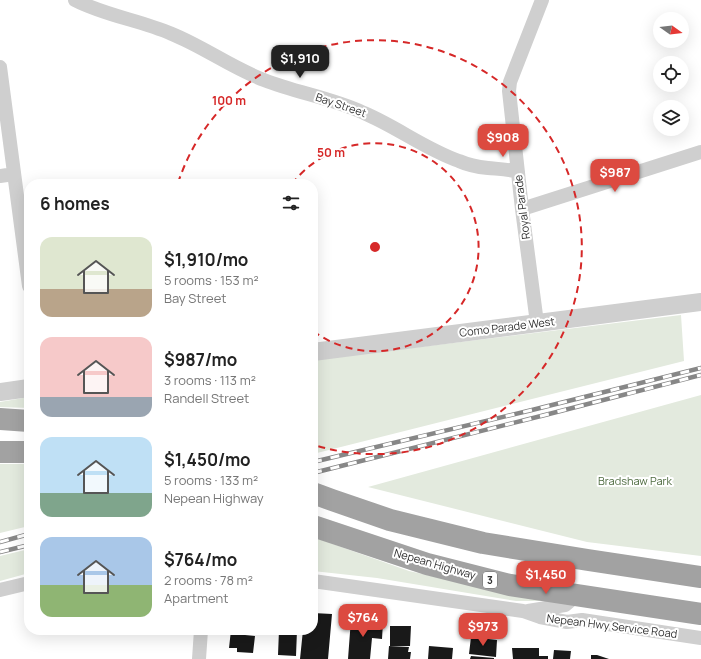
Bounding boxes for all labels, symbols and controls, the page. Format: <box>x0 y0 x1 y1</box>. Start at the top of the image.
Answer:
north arrow <box>653 12 689 48</box>
map controls <box>653 12 689 136</box>
pin: $1,910 <box>267 45 333 79</box>
text: $1,910 <box>280 49 320 67</box>
button: locate <box>653 56 689 92</box>
street label: Bay Street <box>314 89 369 120</box>
text: 100 m <box>212 92 246 109</box>
button: layers <box>653 100 689 136</box>
pin: $908 <box>479 124 527 158</box>
text: $908 <box>487 128 519 146</box>
text: 50 m <box>317 144 345 161</box>
pin: $987 <box>591 159 639 193</box>
text: $987 <box>599 163 631 181</box>
street label: Royal Parade <box>510 173 533 240</box>
text: 6 homes <box>40 192 110 215</box>
icon: filters <box>280 192 302 214</box>
centre of rings <box>368 240 382 254</box>
text: $1,910/mo <box>164 248 248 271</box>
icon: home <box>72 253 120 301</box>
text: 5 rooms · 153 m² <box>164 271 259 289</box>
text: Bay Street <box>164 289 226 307</box>
street label: Como Parade West <box>458 313 556 340</box>
text: $987/mo <box>164 348 237 371</box>
icon: home <box>72 353 120 401</box>
text: 3 rooms · 113 m² <box>164 371 256 389</box>
text: Randell Street <box>164 389 249 407</box>
text: $1,450/mo <box>164 448 251 471</box>
icon: home <box>72 453 120 501</box>
text: 5 rooms · 133 m² <box>164 471 258 489</box>
park label: Bradshaw Park <box>598 473 672 488</box>
text: Nepean Highway <box>164 489 264 507</box>
street label: Nepean Highway <box>393 545 478 582</box>
text: $764/mo <box>164 548 237 571</box>
icon: home <box>72 553 120 601</box>
pin: $1,450 <box>513 561 579 595</box>
text: $1,450 <box>525 565 567 583</box>
text: 2 rooms · 78 m² <box>164 571 253 589</box>
road number: 3 <box>483 572 497 588</box>
text: Apartment <box>164 589 228 607</box>
pin: $764 <box>339 604 387 638</box>
text: $764 <box>347 608 379 626</box>
street label: Nepean Hwy Service Road <box>546 610 678 641</box>
pin: $973 <box>459 613 507 647</box>
text: $973 <box>468 617 498 635</box>

